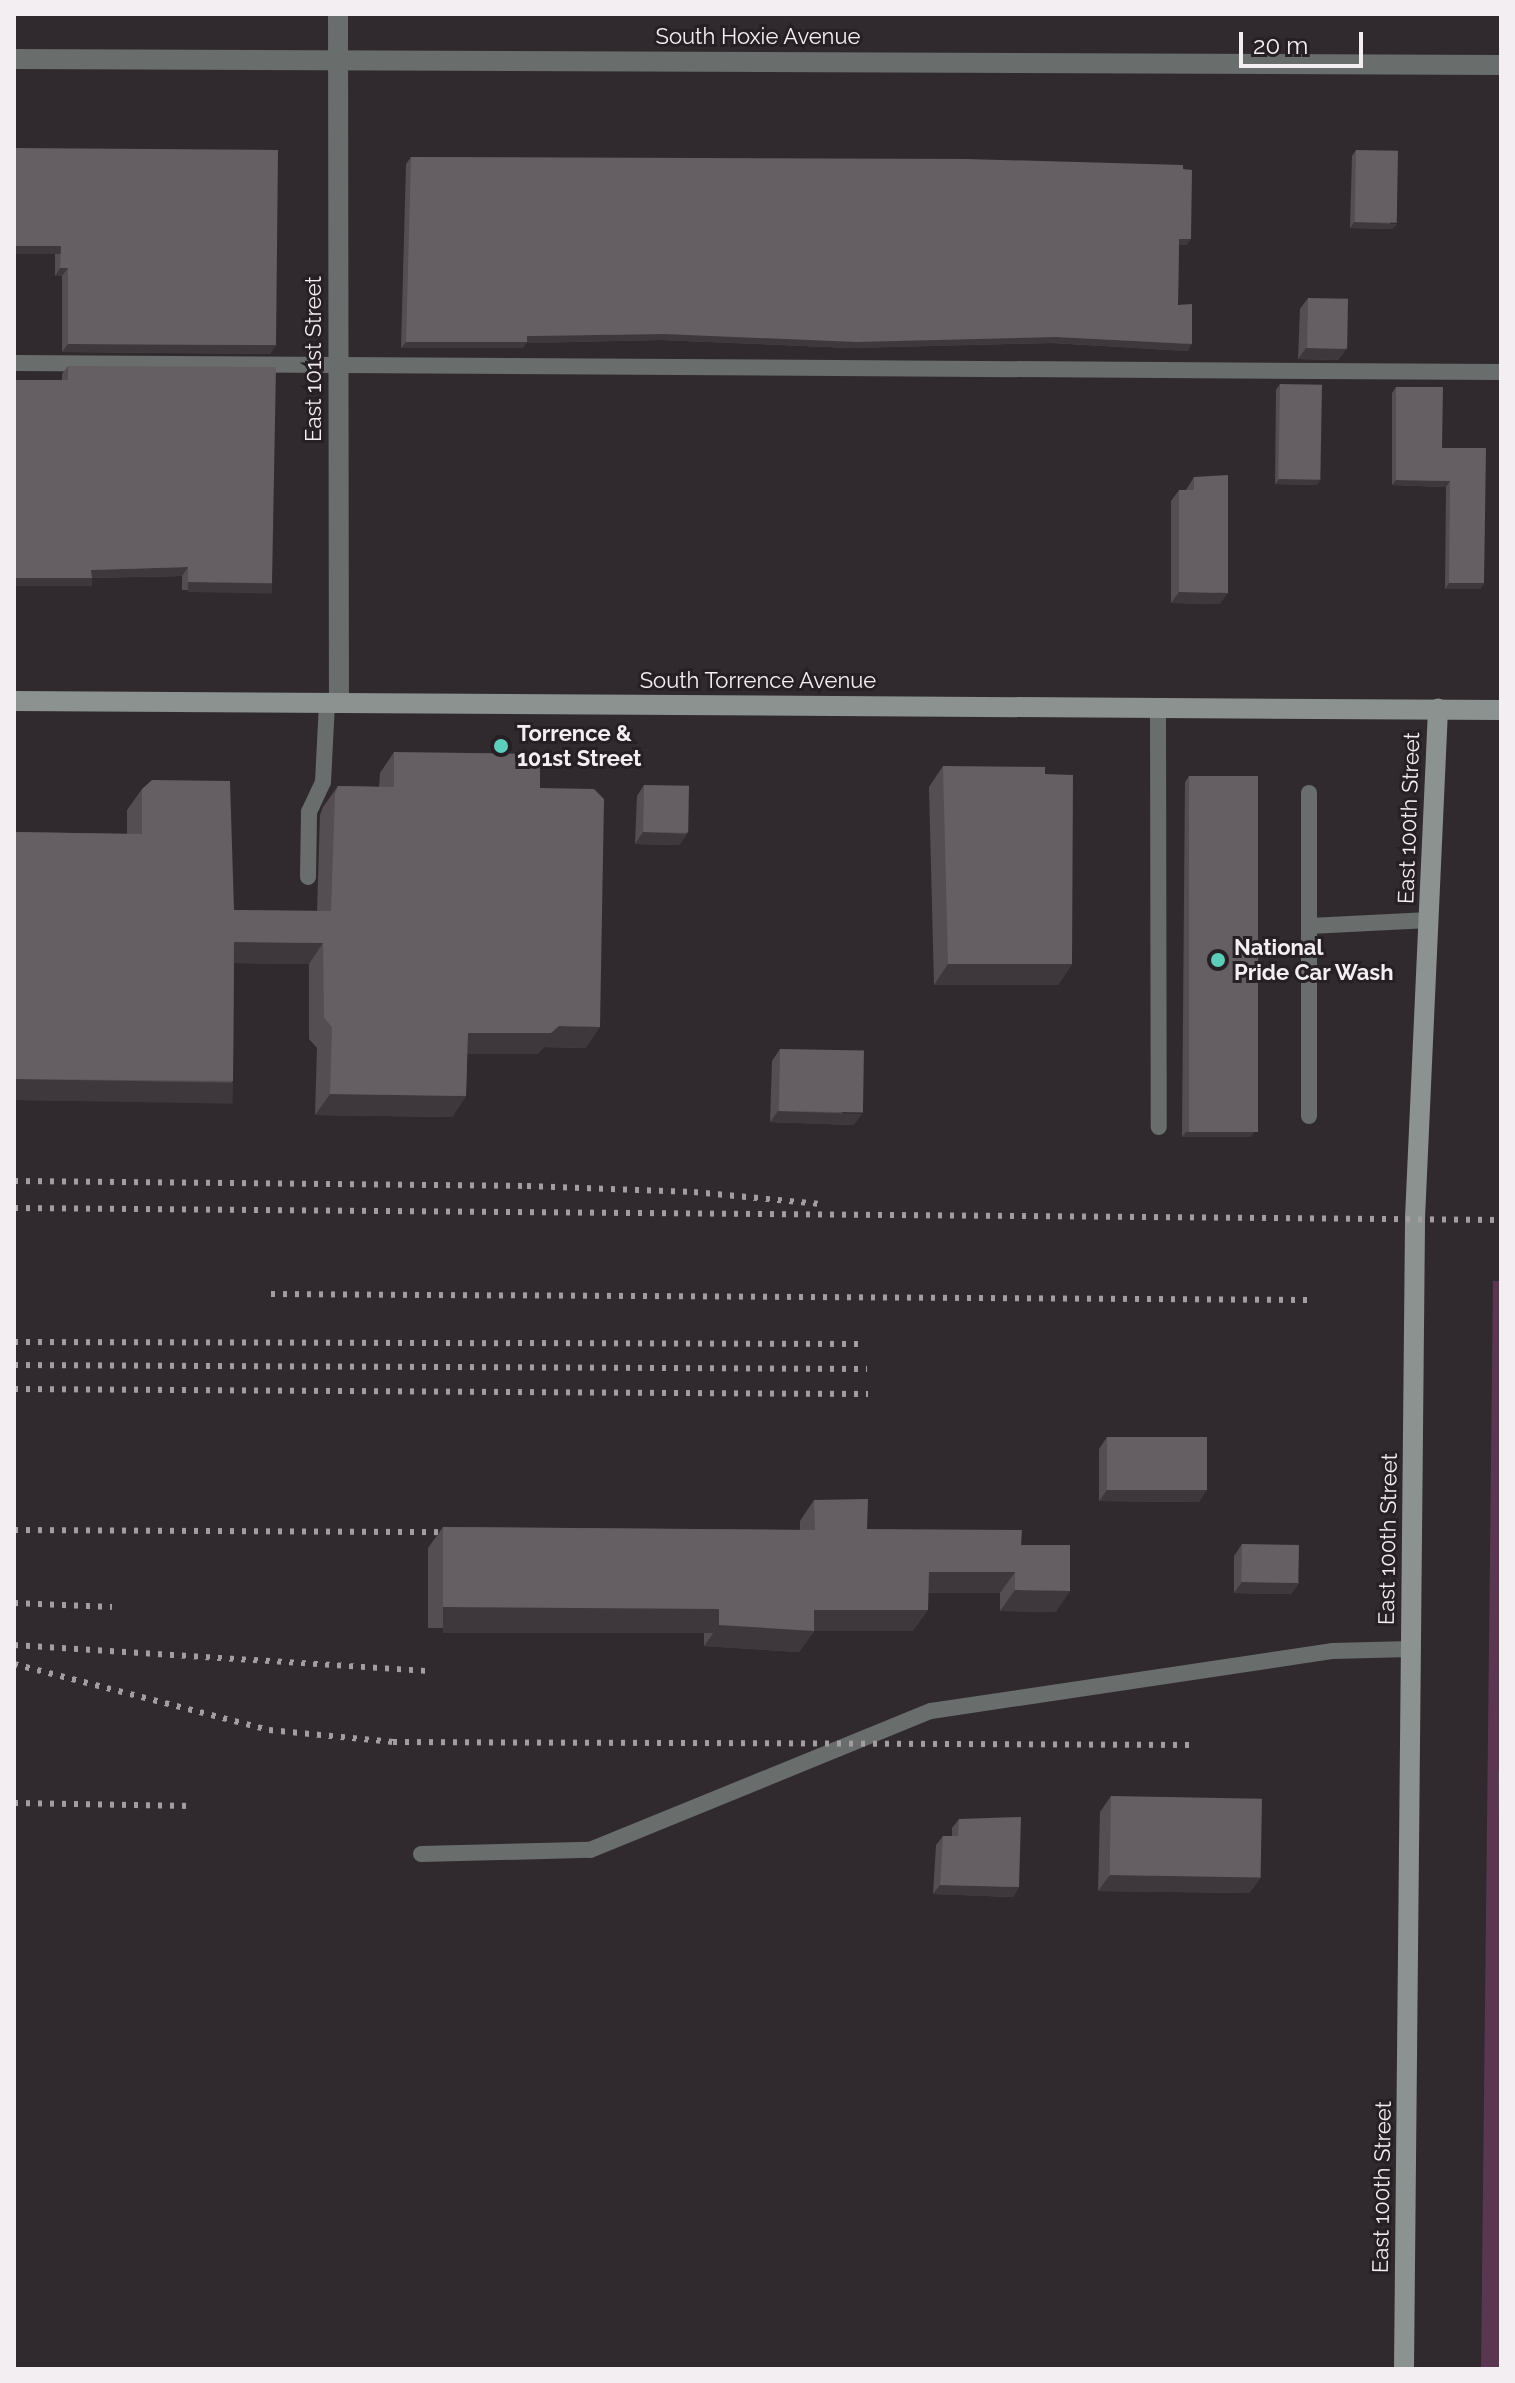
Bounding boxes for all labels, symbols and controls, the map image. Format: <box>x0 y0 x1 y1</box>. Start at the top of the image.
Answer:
scale bar <box>1243 16 1367 66</box>
street label: South Hoxie Avenue <box>655 24 861 50</box>
text: 20 m <box>1253 31 1308 60</box>
street label: East 101st Street <box>301 276 327 442</box>
street label: South Torrence Avenue <box>639 668 877 694</box>
place label: Torrence & 101st Street <box>517 720 641 772</box>
street label: East 100th Street <box>1393 732 1425 904</box>
marker: Torrence & 101st Street <box>492 737 510 755</box>
place label: National Pride Car Wash <box>1234 934 1395 986</box>
marker: National Pride Car Wash <box>1209 951 1227 969</box>
street label: East 100th Street <box>1373 1453 1403 1625</box>
street label: East 100th Street <box>1367 2101 1397 2273</box>

